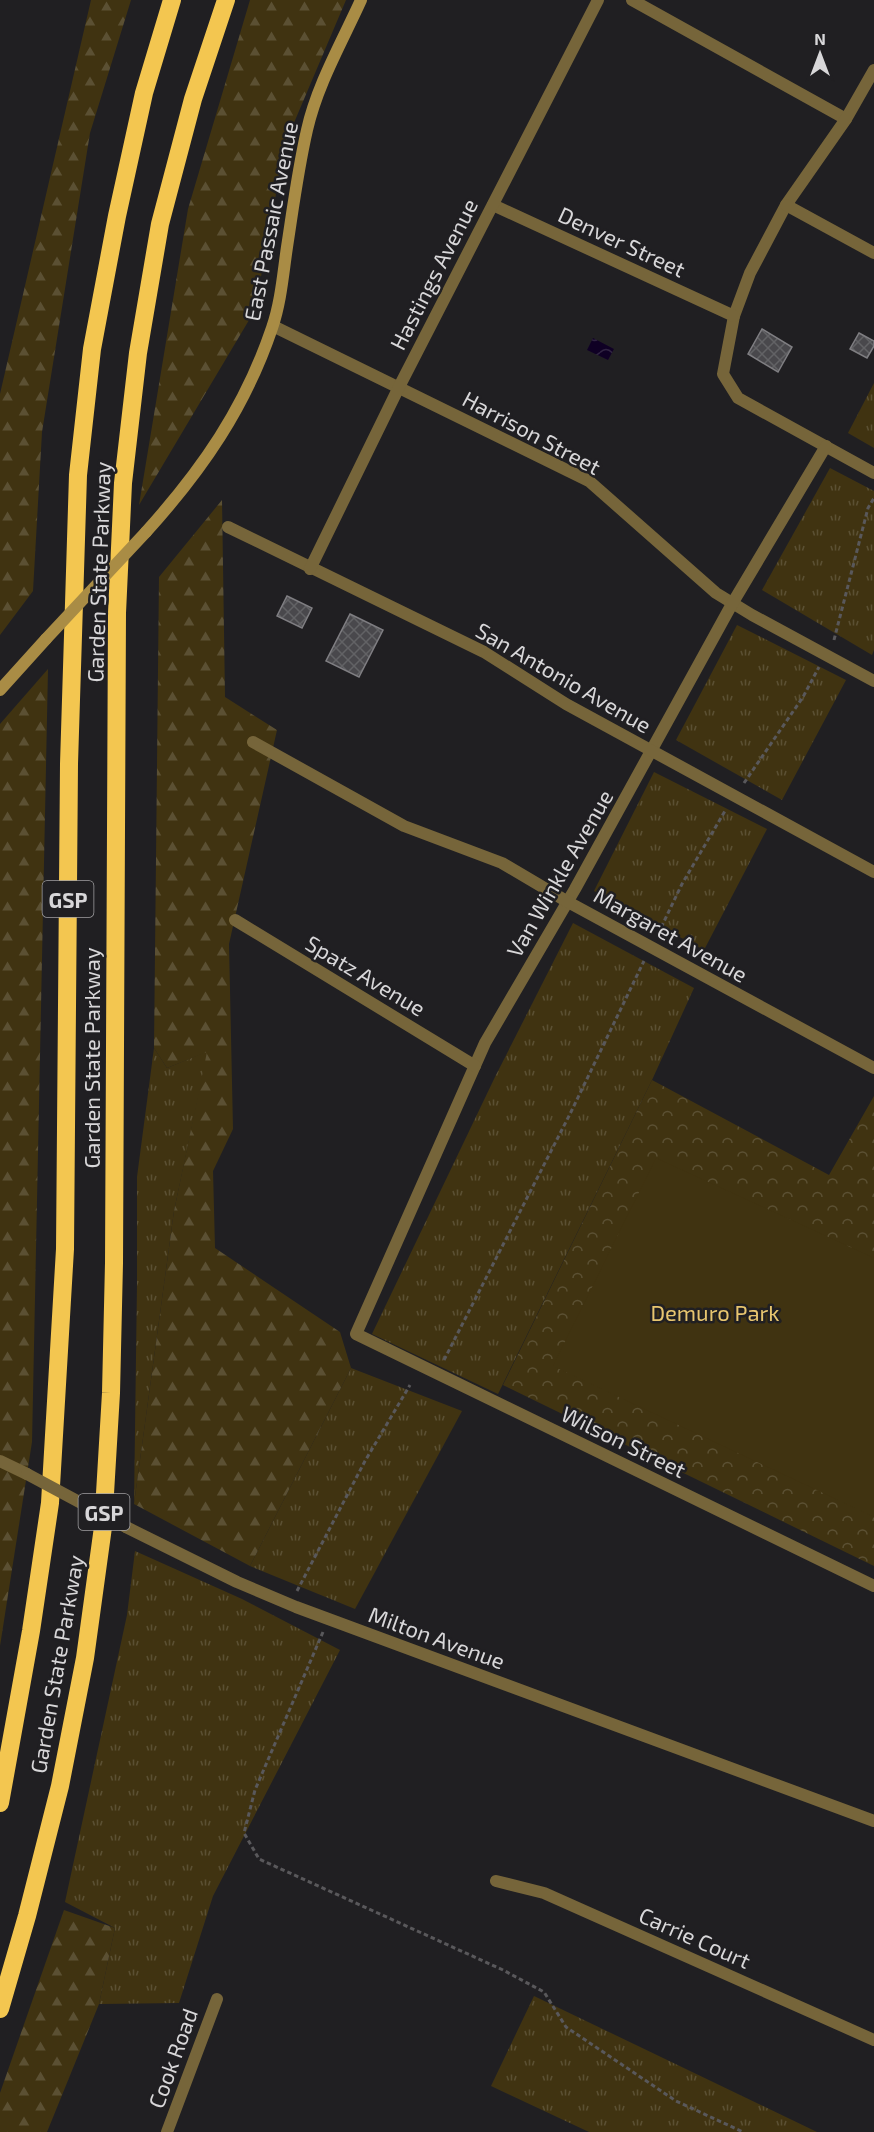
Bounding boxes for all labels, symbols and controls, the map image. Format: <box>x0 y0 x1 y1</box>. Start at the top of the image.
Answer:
north arrow <box>790 24 850 84</box>
text: N <box>814 29 826 48</box>
street label: East Passaic Avenue <box>238 119 302 323</box>
street label: Hastings Avenue <box>384 194 482 354</box>
street label: Denver Street <box>554 200 690 282</box>
street label: Harrison Street <box>459 385 605 479</box>
street label: Garden State Parkway <box>81 461 115 683</box>
street label: San Antonio Avenue <box>472 616 656 738</box>
street label: Van Winkle Avenue <box>500 785 618 961</box>
road number: GSP <box>42 881 94 917</box>
street label: Margaret Avenue <box>590 881 752 987</box>
street label: Spatz Avenue <box>301 929 431 1021</box>
street label: Garden State Parkway <box>78 947 104 1169</box>
park label: Demuro Park <box>650 1299 780 1325</box>
street label: Wilson Street <box>557 1400 691 1482</box>
road number: GSP <box>78 1494 130 1530</box>
street label: Garden State Parkway <box>24 1552 88 1775</box>
street label: Milton Avenue <box>365 1600 509 1674</box>
street label: Carrie Court <box>635 1901 755 1973</box>
street label: Cook Road <box>142 2005 202 2111</box>

